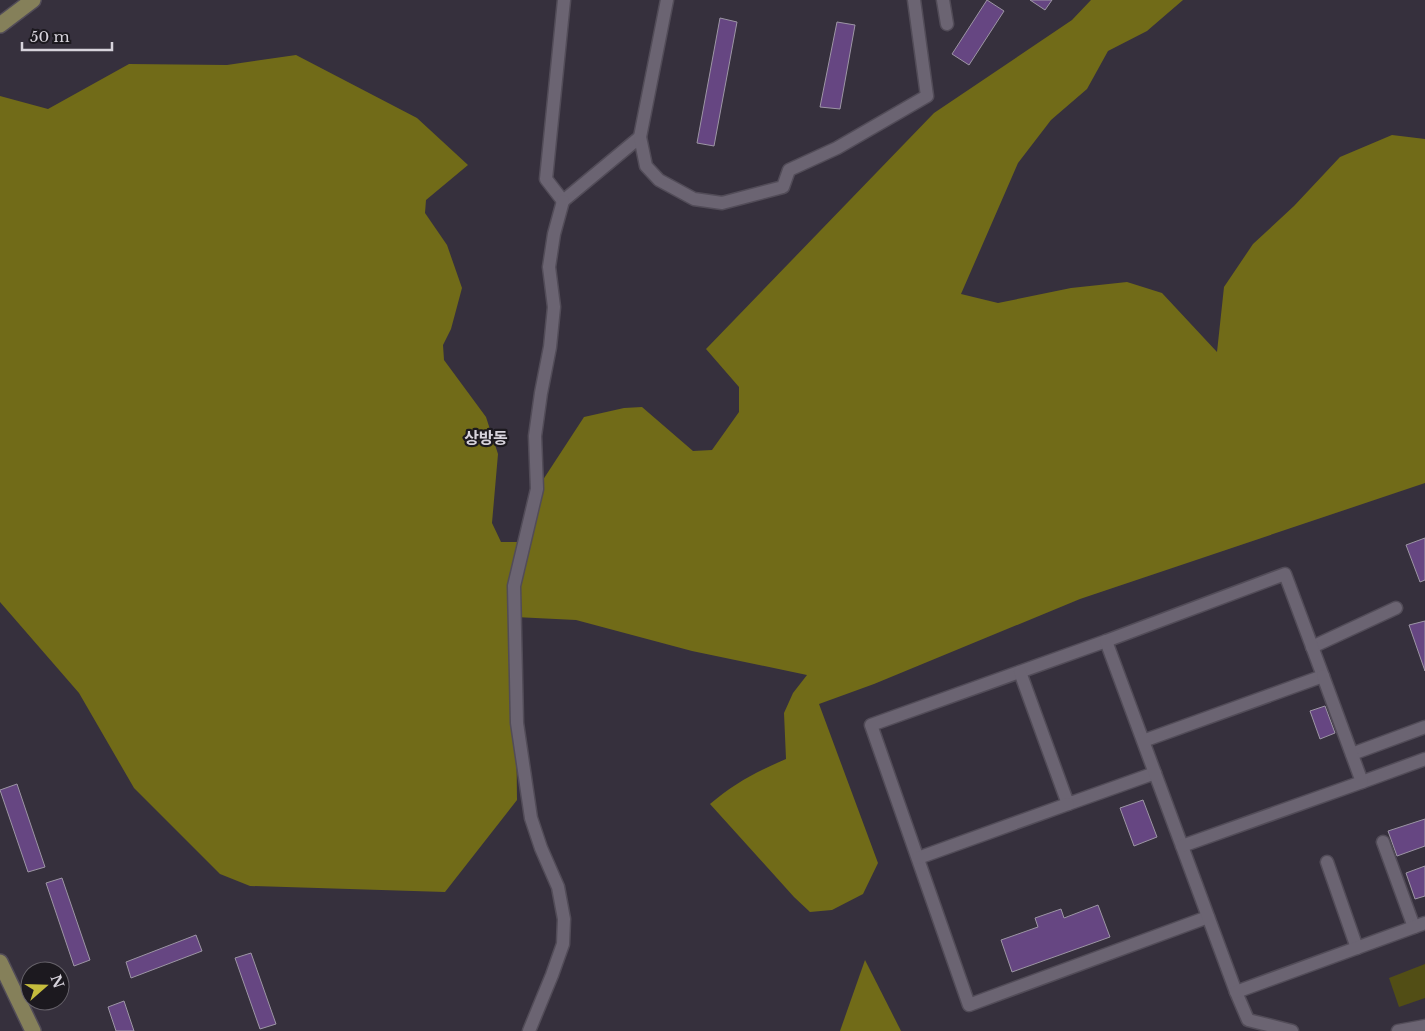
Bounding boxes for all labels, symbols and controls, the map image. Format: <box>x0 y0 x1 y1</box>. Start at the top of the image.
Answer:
scale bar <box>22 20 112 52</box>
text: 50 m <box>30 27 70 46</box>
district label: 상방동 <box>464 428 508 448</box>
north arrow <box>20 961 70 1011</box>
text: N <box>47 972 68 991</box>

